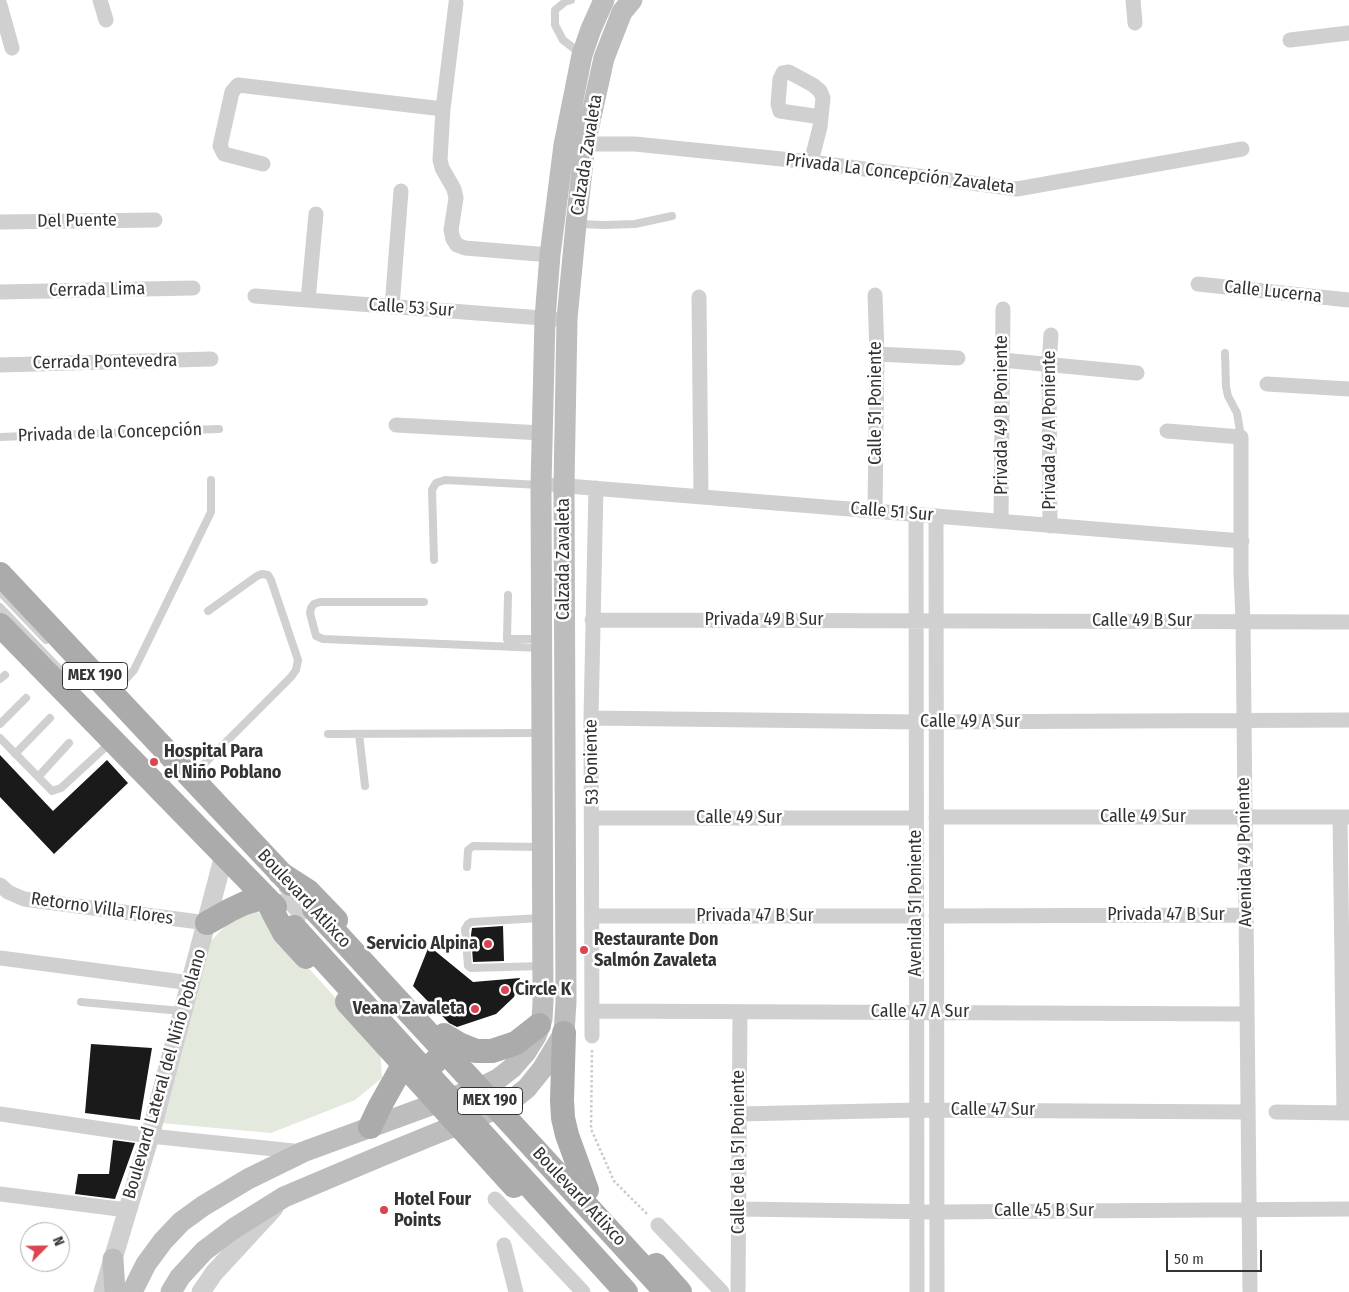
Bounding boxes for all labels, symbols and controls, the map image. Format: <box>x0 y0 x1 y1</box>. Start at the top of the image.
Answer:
street label: Calzada Zavaleta <box>567 93 607 217</box>
street label: Privada La Concepción Zavaleta <box>784 149 1016 199</box>
street label: Del Puente <box>37 210 117 232</box>
street label: Calle Lucerna <box>1223 276 1323 308</box>
street label: Cerrada Lima <box>49 278 145 302</box>
street label: Calle 53 Sur <box>368 294 454 322</box>
street label: Privada 49 B Poniente <box>991 335 1013 495</box>
street label: Calle 51 Poniente <box>865 341 887 465</box>
street label: Cerrada Pontevedra <box>33 350 177 374</box>
street label: Privada 49 A Poniente <box>1039 350 1061 510</box>
street label: Privada de la Concepción <box>17 419 203 447</box>
street label: Calzada Zavaleta <box>553 498 575 620</box>
street label: Calle 51 Sur <box>850 498 934 526</box>
street label: Privada 49 B Sur <box>704 609 824 631</box>
street label: Calle 49 B Sur <box>1092 610 1192 632</box>
road number: MEX 190 <box>62 662 128 689</box>
street label: Calle 49 A Sur <box>920 711 1020 733</box>
street label: 53 Poniente <box>580 719 604 805</box>
place label: Hospital Para el Niño Poblano <box>164 741 281 784</box>
marker: Hospital Para el Niño Poblano <box>148 756 160 768</box>
street label: Avenida 49 Poniente <box>1233 777 1257 927</box>
street label: Calle 49 Sur <box>1100 806 1186 828</box>
street label: Calle 49 Sur <box>696 807 782 829</box>
street label: Avenida 51 Poniente <box>905 830 927 976</box>
street label: Boulevard Atlixco <box>253 845 355 953</box>
street label: Retorno Villa Flores <box>30 888 174 930</box>
street label: Privada 47 B Sur <box>1107 904 1225 926</box>
street label: Privada 47 B Sur <box>696 905 814 927</box>
place label: Restaurante Don Salmón Zavaleta <box>594 929 718 972</box>
place label: Servicio Alpina <box>366 933 478 955</box>
marker: Servicio Alpina <box>482 938 494 950</box>
marker: Restaurante Don Salmón Zavaleta <box>578 944 590 956</box>
street label: Boulevard Lateral del Niño Poblano <box>119 946 211 1202</box>
place label: Circle K <box>515 979 571 1001</box>
marker: Circle K <box>499 984 511 996</box>
place label: Veana Zavaleta <box>353 998 465 1020</box>
street label: Calle 47 A Sur <box>871 1001 969 1023</box>
marker: Veana Zavaleta <box>469 1003 481 1015</box>
street label: Calle de la 51 Poniente <box>728 1070 750 1234</box>
road number: MEX 190 <box>458 1088 522 1114</box>
street label: Calle 47 Sur <box>951 1099 1035 1121</box>
street label: Boulevard Atlixco <box>528 1143 630 1251</box>
place label: Hotel Four Points <box>394 1189 471 1232</box>
street label: Calle 45 B Sur <box>994 1200 1094 1222</box>
marker: Hotel Four Points <box>378 1204 390 1216</box>
north arrow <box>20 1222 70 1272</box>
text: N <box>49 1234 68 1249</box>
scale bar <box>1169 1240 1265 1272</box>
text: 50 m <box>1174 1250 1204 1268</box>

